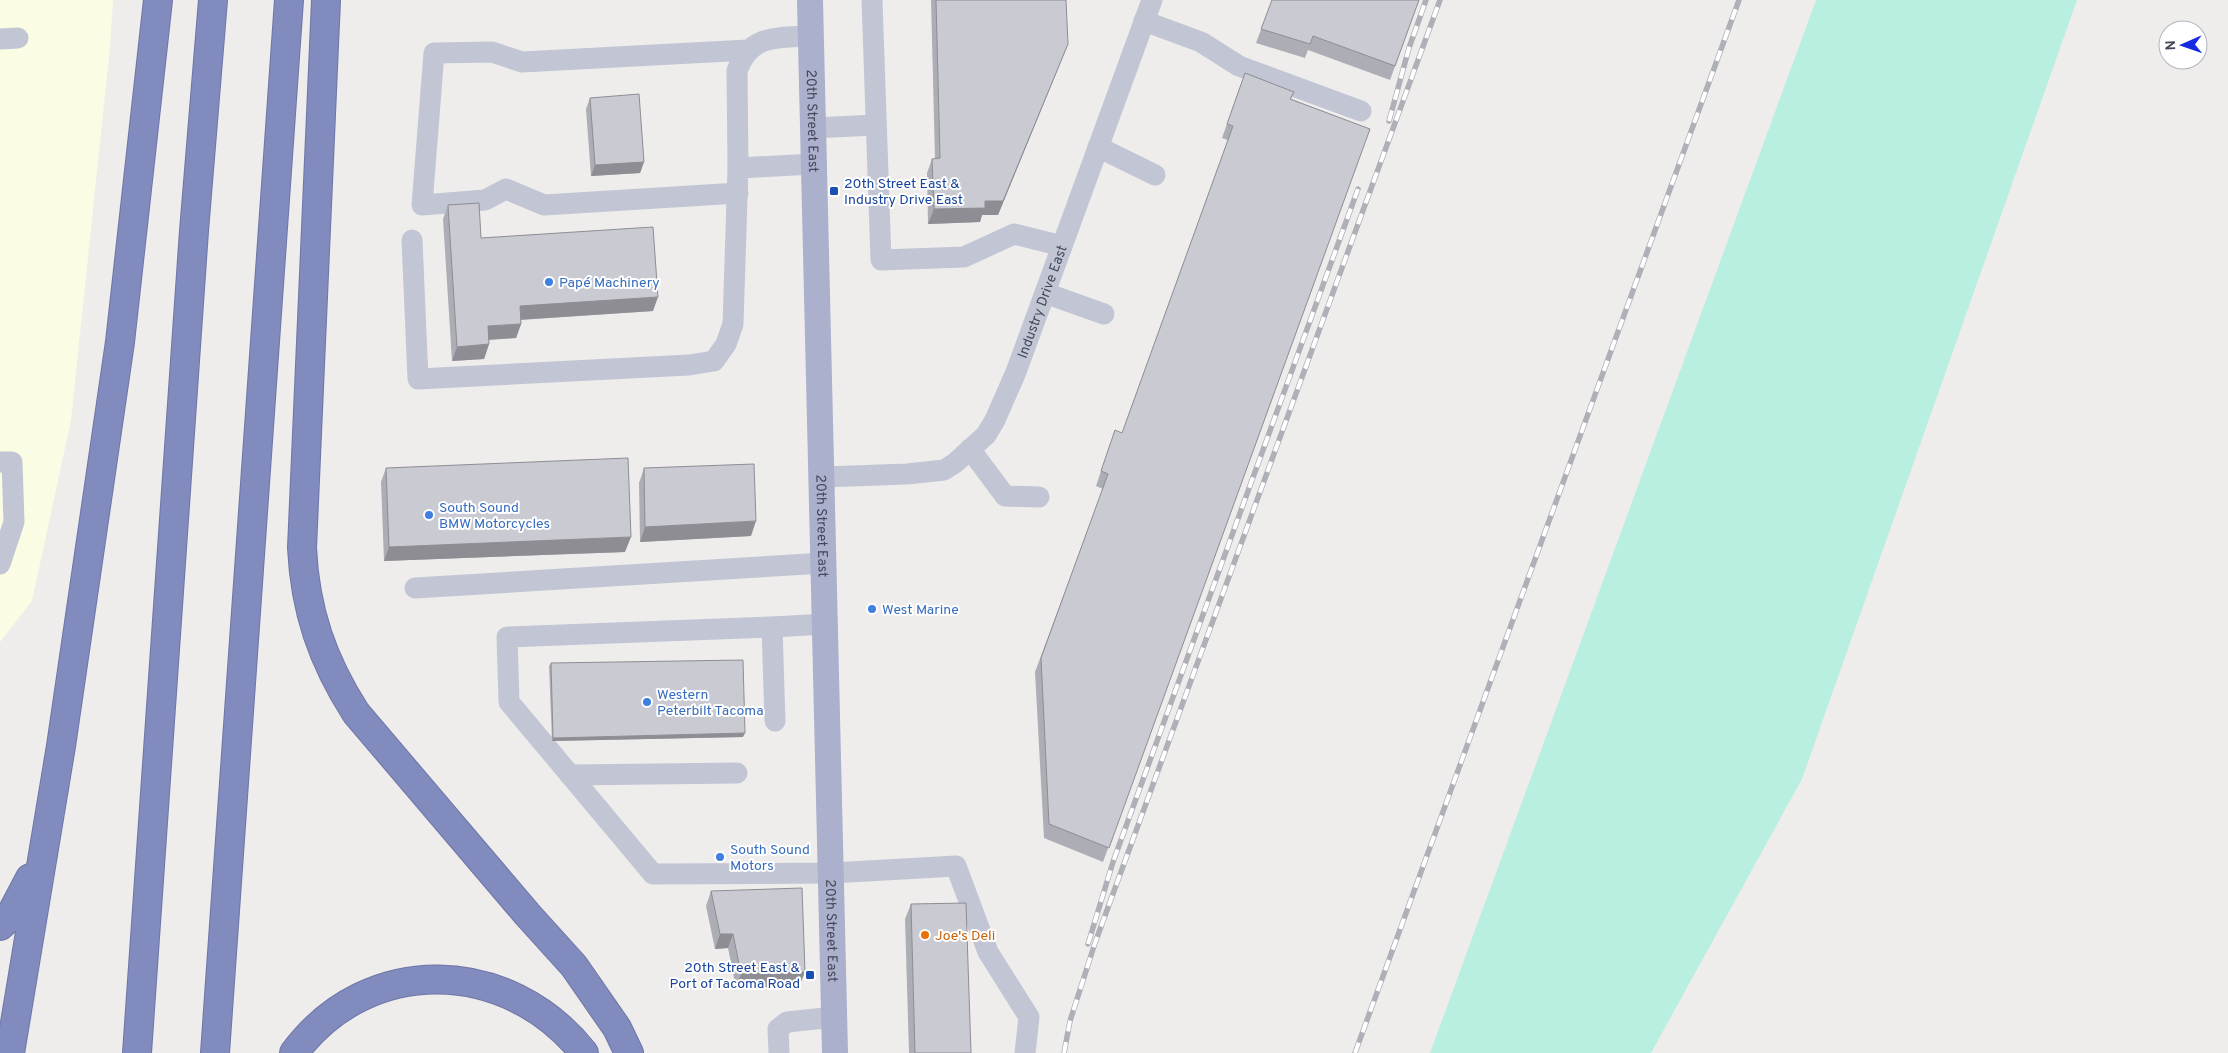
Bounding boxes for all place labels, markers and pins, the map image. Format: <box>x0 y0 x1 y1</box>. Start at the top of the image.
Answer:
place label: 20th Street East & Industry Drive East <box>844 176 963 209</box>
marker: 20th Street East & Industry Drive East <box>828 185 840 197</box>
place label: Papé Machinery <box>559 275 660 292</box>
marker: Papé Machinery <box>543 276 555 288</box>
place label: South Sound BMW Motorcycles <box>439 500 550 533</box>
marker: South Sound BMW Motorcycles <box>423 509 435 521</box>
place label: West Marine <box>882 602 959 619</box>
marker: West Marine <box>866 603 878 615</box>
place label: Western Peterbilt Tacoma <box>657 687 764 720</box>
marker: Western Peterbilt Tacoma <box>641 696 653 708</box>
place label: South Sound Motors <box>730 842 810 875</box>
marker: South Sound Motors <box>714 851 726 863</box>
place label: Joe's Deli <box>935 928 995 945</box>
marker: Joe's Deli <box>919 929 931 941</box>
place label: 20th Street East & Port of Tacoma Road <box>669 960 801 993</box>
marker: 20th Street East & Port of Tacoma Road <box>804 969 816 981</box>

